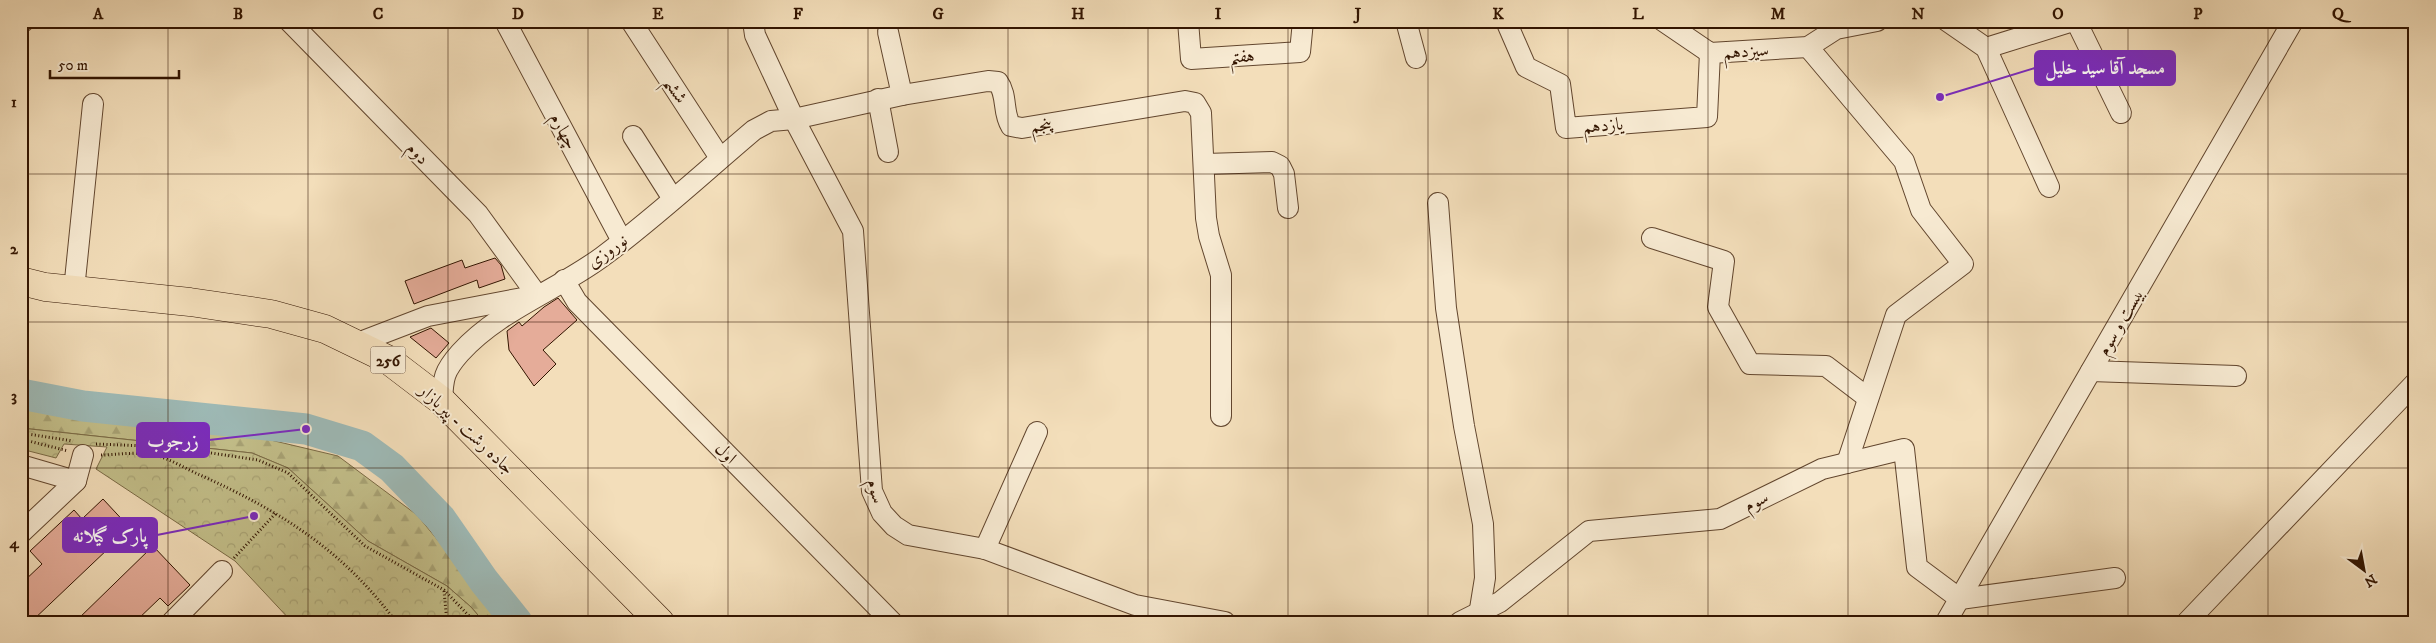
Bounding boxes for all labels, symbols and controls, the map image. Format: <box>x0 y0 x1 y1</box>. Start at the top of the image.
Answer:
text: A <box>92 4 104 24</box>
text: B <box>233 4 243 24</box>
text: C <box>373 4 383 24</box>
text: D <box>512 4 524 24</box>
text: E <box>652 4 664 24</box>
text: F <box>793 4 803 24</box>
text: G <box>932 4 944 24</box>
text: H <box>1071 4 1085 24</box>
text: I <box>1215 4 1222 24</box>
text: J <box>1353 4 1362 24</box>
text: K <box>1492 4 1504 24</box>
text: L <box>1632 4 1644 24</box>
text: M <box>1771 4 1786 24</box>
text: N <box>1911 4 1925 24</box>
text: O <box>2052 4 2064 24</box>
text: P <box>2193 4 2203 24</box>
text: Q <box>2332 4 2352 24</box>
street label: سیزدهم <box>1722 39 1770 70</box>
street label: هفتم <box>1229 45 1255 75</box>
scale bar <box>50 48 179 80</box>
callout: مسجد آقا سید خلیل <box>2035 51 2175 85</box>
text: 50 m <box>58 56 88 75</box>
text: مسجد آقا سید خلیل <box>2045 56 2165 81</box>
street label: ششم <box>653 73 692 111</box>
text: 1 <box>11 92 17 112</box>
street label: چهارم <box>541 109 582 155</box>
street label: پنجم <box>1029 113 1055 143</box>
street label: یازدهم <box>1582 113 1626 144</box>
street label: دوم <box>398 138 433 173</box>
street label: نوروزی <box>583 230 632 274</box>
text: 2 <box>10 239 19 259</box>
street label: بیست و سوم <box>2093 285 2152 362</box>
road number: 256 <box>370 346 406 374</box>
street label: جاده رشت - پیربازار <box>412 379 519 480</box>
text: 3 <box>11 386 17 406</box>
callout: زرجوب <box>137 423 209 457</box>
text: زرجوب <box>147 430 199 453</box>
street label: اول <box>710 438 741 469</box>
street label: سوم <box>857 477 889 507</box>
street label: سوم <box>1741 487 1774 521</box>
callout: پارک گیلانه <box>63 518 157 552</box>
text: پارک گیلانه <box>73 525 149 550</box>
text: 4 <box>8 533 19 553</box>
north arrow <box>2338 546 2388 596</box>
text: N <box>2360 569 2380 591</box>

